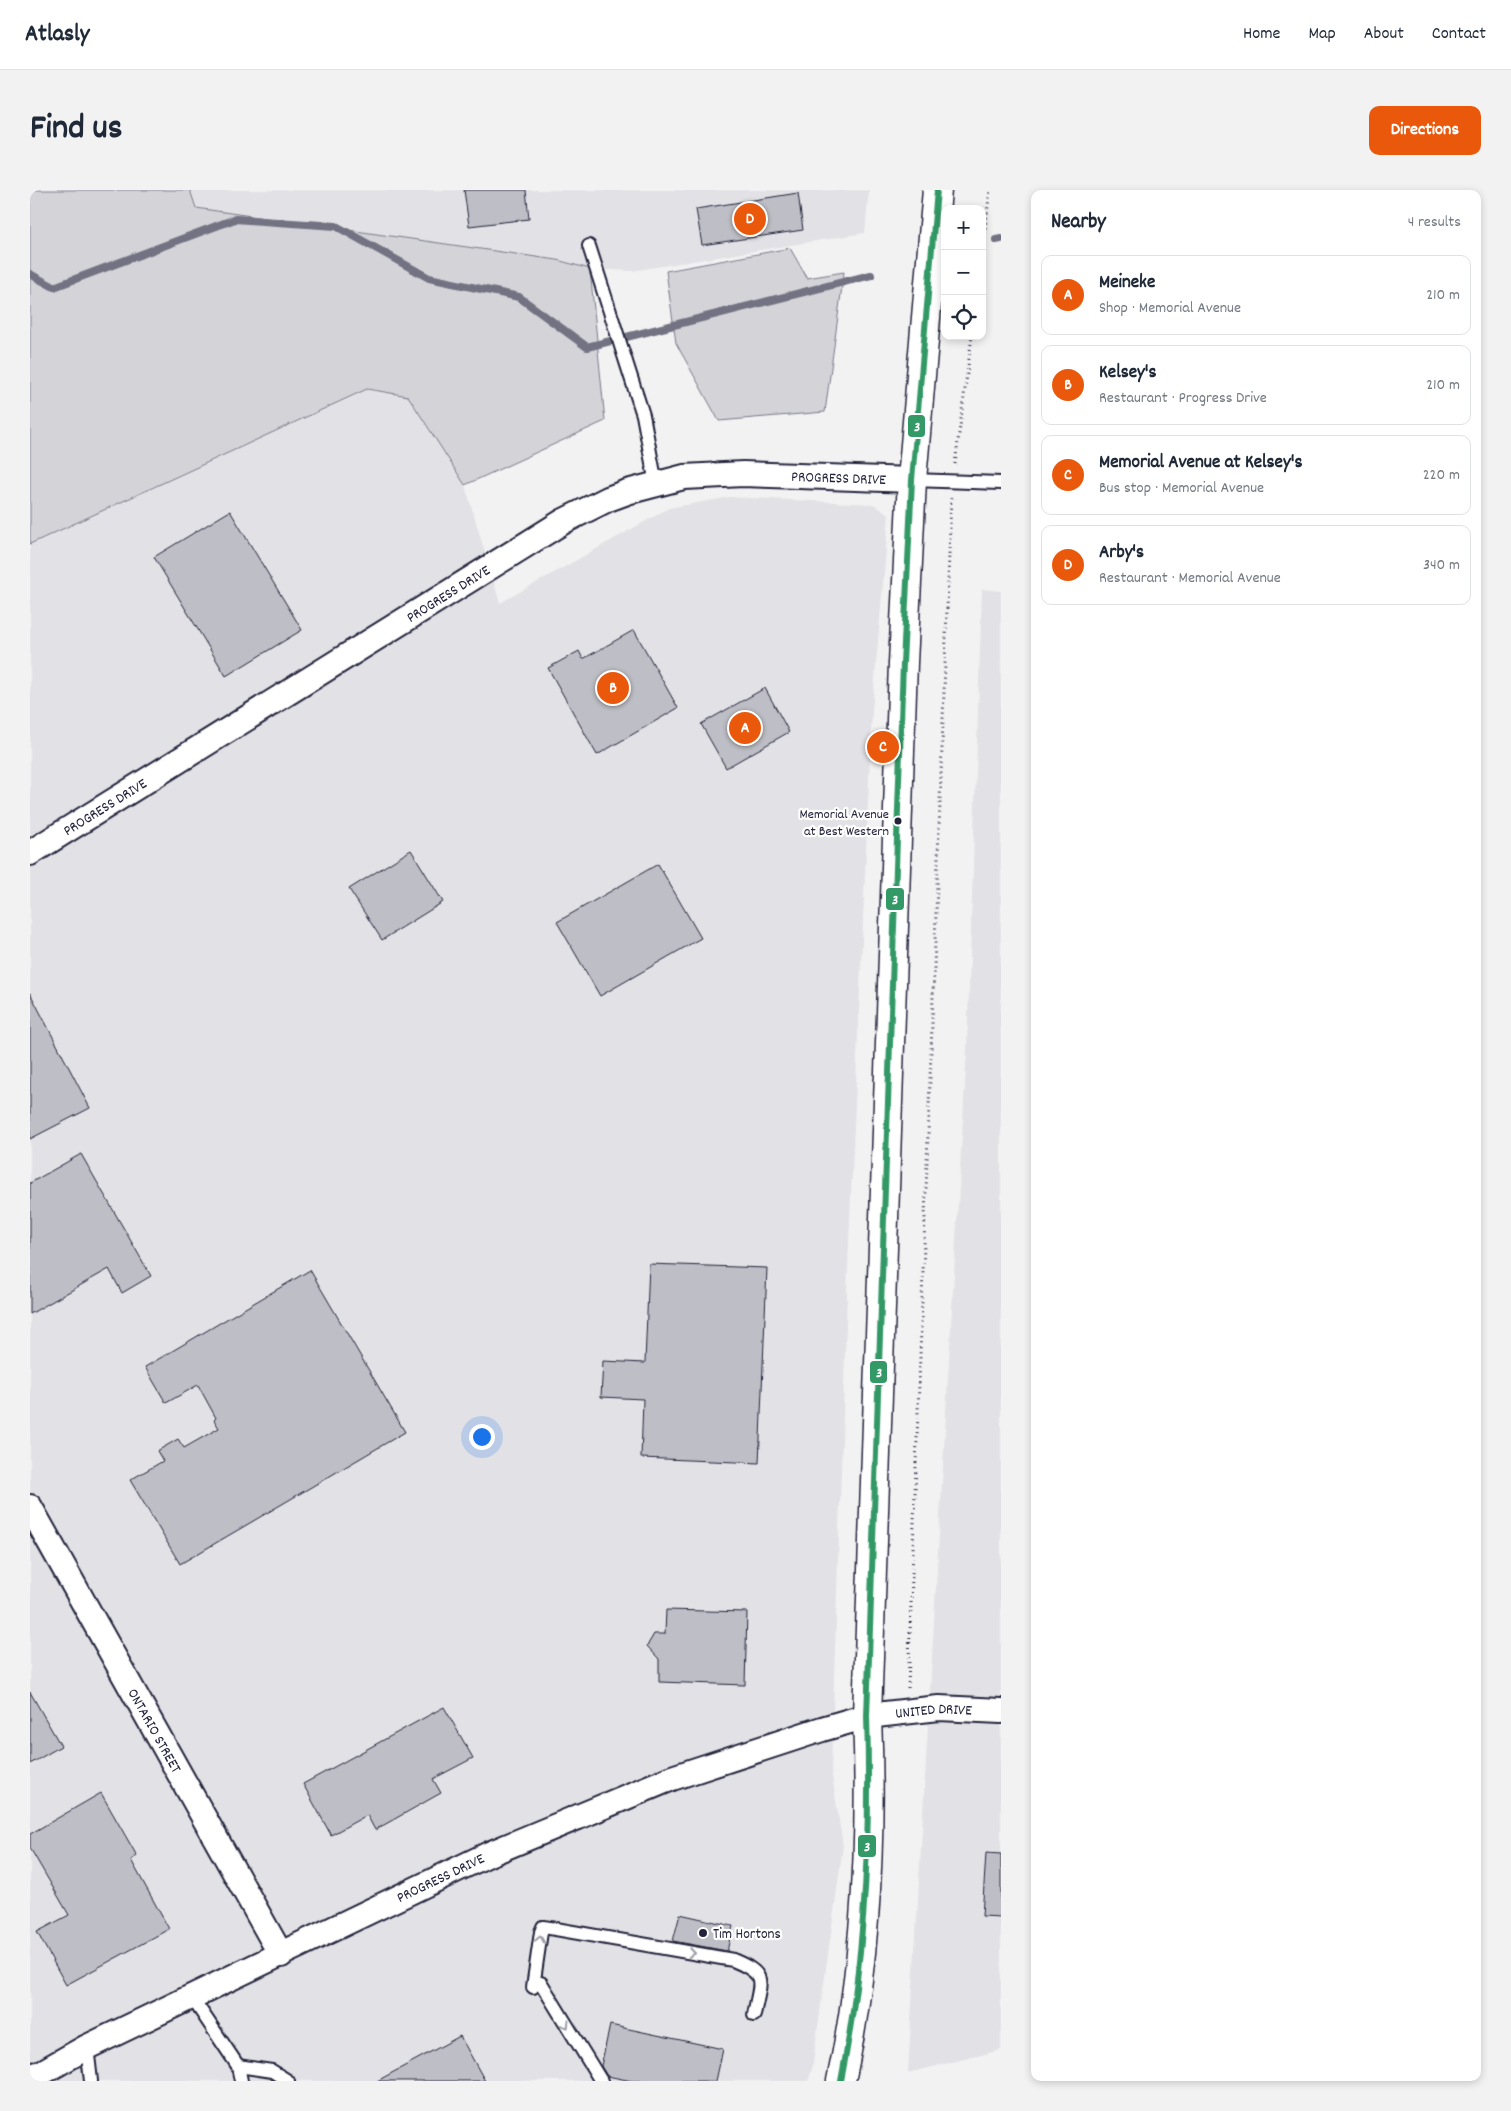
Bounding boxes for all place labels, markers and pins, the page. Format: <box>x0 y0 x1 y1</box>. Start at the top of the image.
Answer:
pin: D <box>734 200 766 238</box>
pin: B <box>597 669 629 707</box>
pin: A <box>729 709 761 747</box>
pin: C <box>867 728 899 766</box>
place label: Memorial Avenue at Best Western <box>800 805 889 842</box>
marker: Memorial Avenue at Best Western <box>893 816 903 826</box>
place label: Tim Hortons <box>713 1924 781 1946</box>
marker: Tim Hortons <box>697 1927 709 1939</box>

